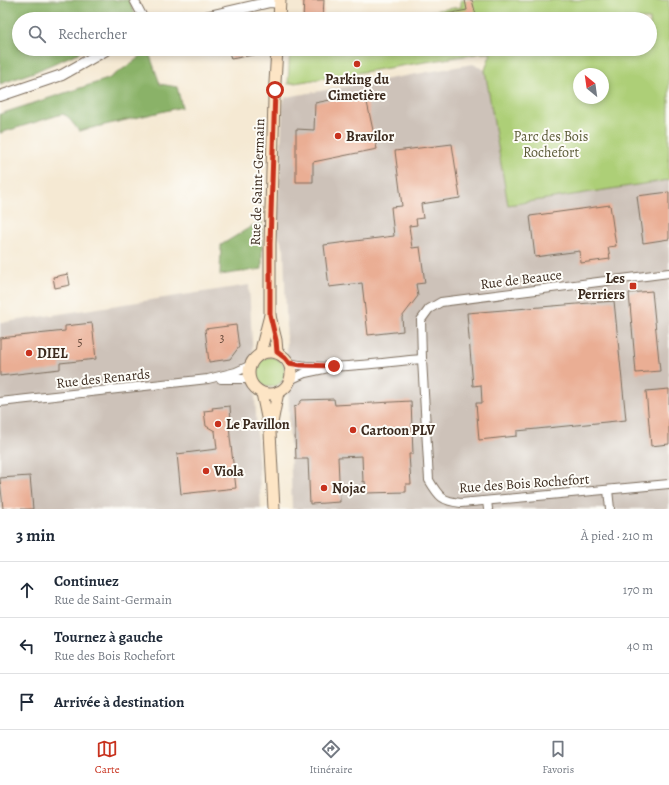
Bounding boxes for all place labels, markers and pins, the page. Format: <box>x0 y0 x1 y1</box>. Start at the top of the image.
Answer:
marker: Parking du Cimetière <box>352 59 362 69</box>
place label: Parking du Cimetière <box>325 70 389 105</box>
place label: Bravilor <box>346 127 394 146</box>
marker: Bravilor <box>333 131 343 141</box>
place label: Les Perriers <box>577 269 625 304</box>
marker: Les Perriers <box>628 281 638 291</box>
place label: DIEL <box>37 344 68 363</box>
marker: DIEL <box>24 348 34 358</box>
place label: Le Pavillon <box>226 415 290 434</box>
marker: Le Pavillon <box>213 419 223 429</box>
place label: Cartoon PLV <box>361 421 435 440</box>
marker: Cartoon PLV <box>348 425 358 435</box>
place label: Viola <box>213 462 244 481</box>
marker: Viola <box>201 466 211 476</box>
place label: Nojac <box>332 479 366 498</box>
marker: Nojac <box>319 483 329 493</box>

